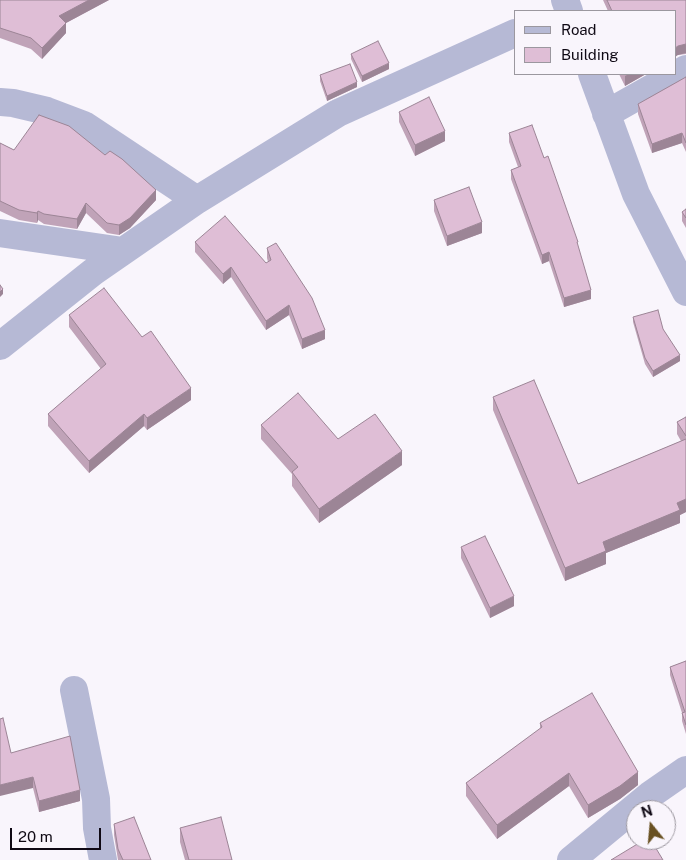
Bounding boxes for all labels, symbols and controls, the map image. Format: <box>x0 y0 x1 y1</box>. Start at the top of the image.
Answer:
legend <box>514 10 676 75</box>
text: Road <box>561 21 597 38</box>
text: Building <box>561 46 619 63</box>
north arrow <box>626 800 676 850</box>
text: N <box>639 802 654 821</box>
scale bar <box>12 818 104 850</box>
text: 20 m <box>18 828 53 845</box>

